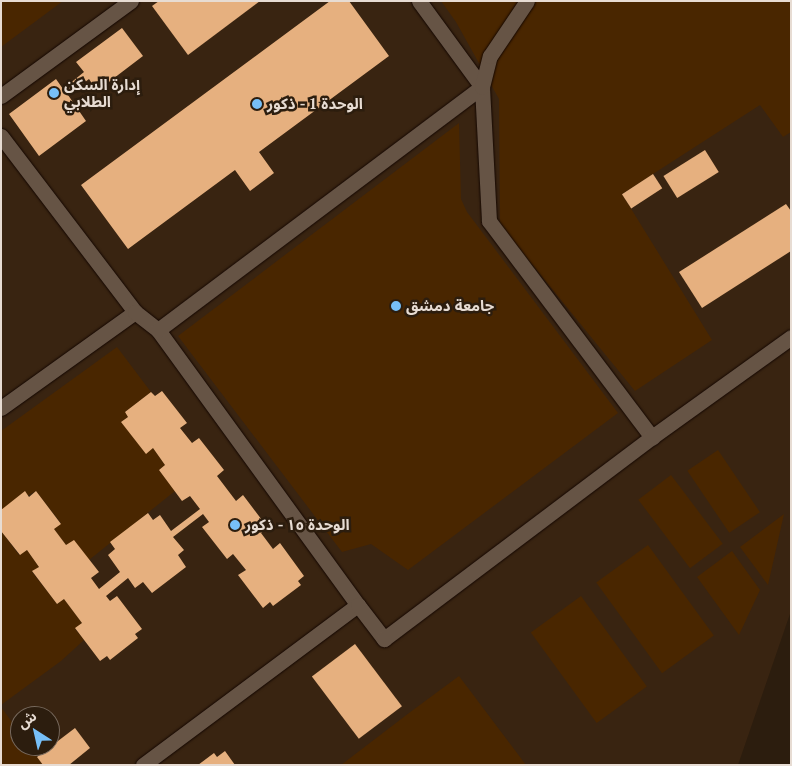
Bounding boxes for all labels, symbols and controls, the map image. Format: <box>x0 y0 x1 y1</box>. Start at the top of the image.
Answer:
place label: إدارة السكن الطلابي <box>64 75 140 110</box>
marker: إدارة السكن الطلابي <box>48 87 60 99</box>
place label: الوحدة 1 - ذكور <box>267 95 364 113</box>
marker: الوحدة 1 - ذكور <box>251 98 263 110</box>
place label: جامعة دمشق <box>406 297 494 315</box>
marker: جامعة دمشق <box>390 300 402 312</box>
place label: الوحدة ١٥ - ذكور <box>245 516 351 534</box>
marker: الوحدة ١٥ - ذكور <box>229 519 241 531</box>
north arrow <box>10 706 60 756</box>
text: ش <box>13 706 40 732</box>

